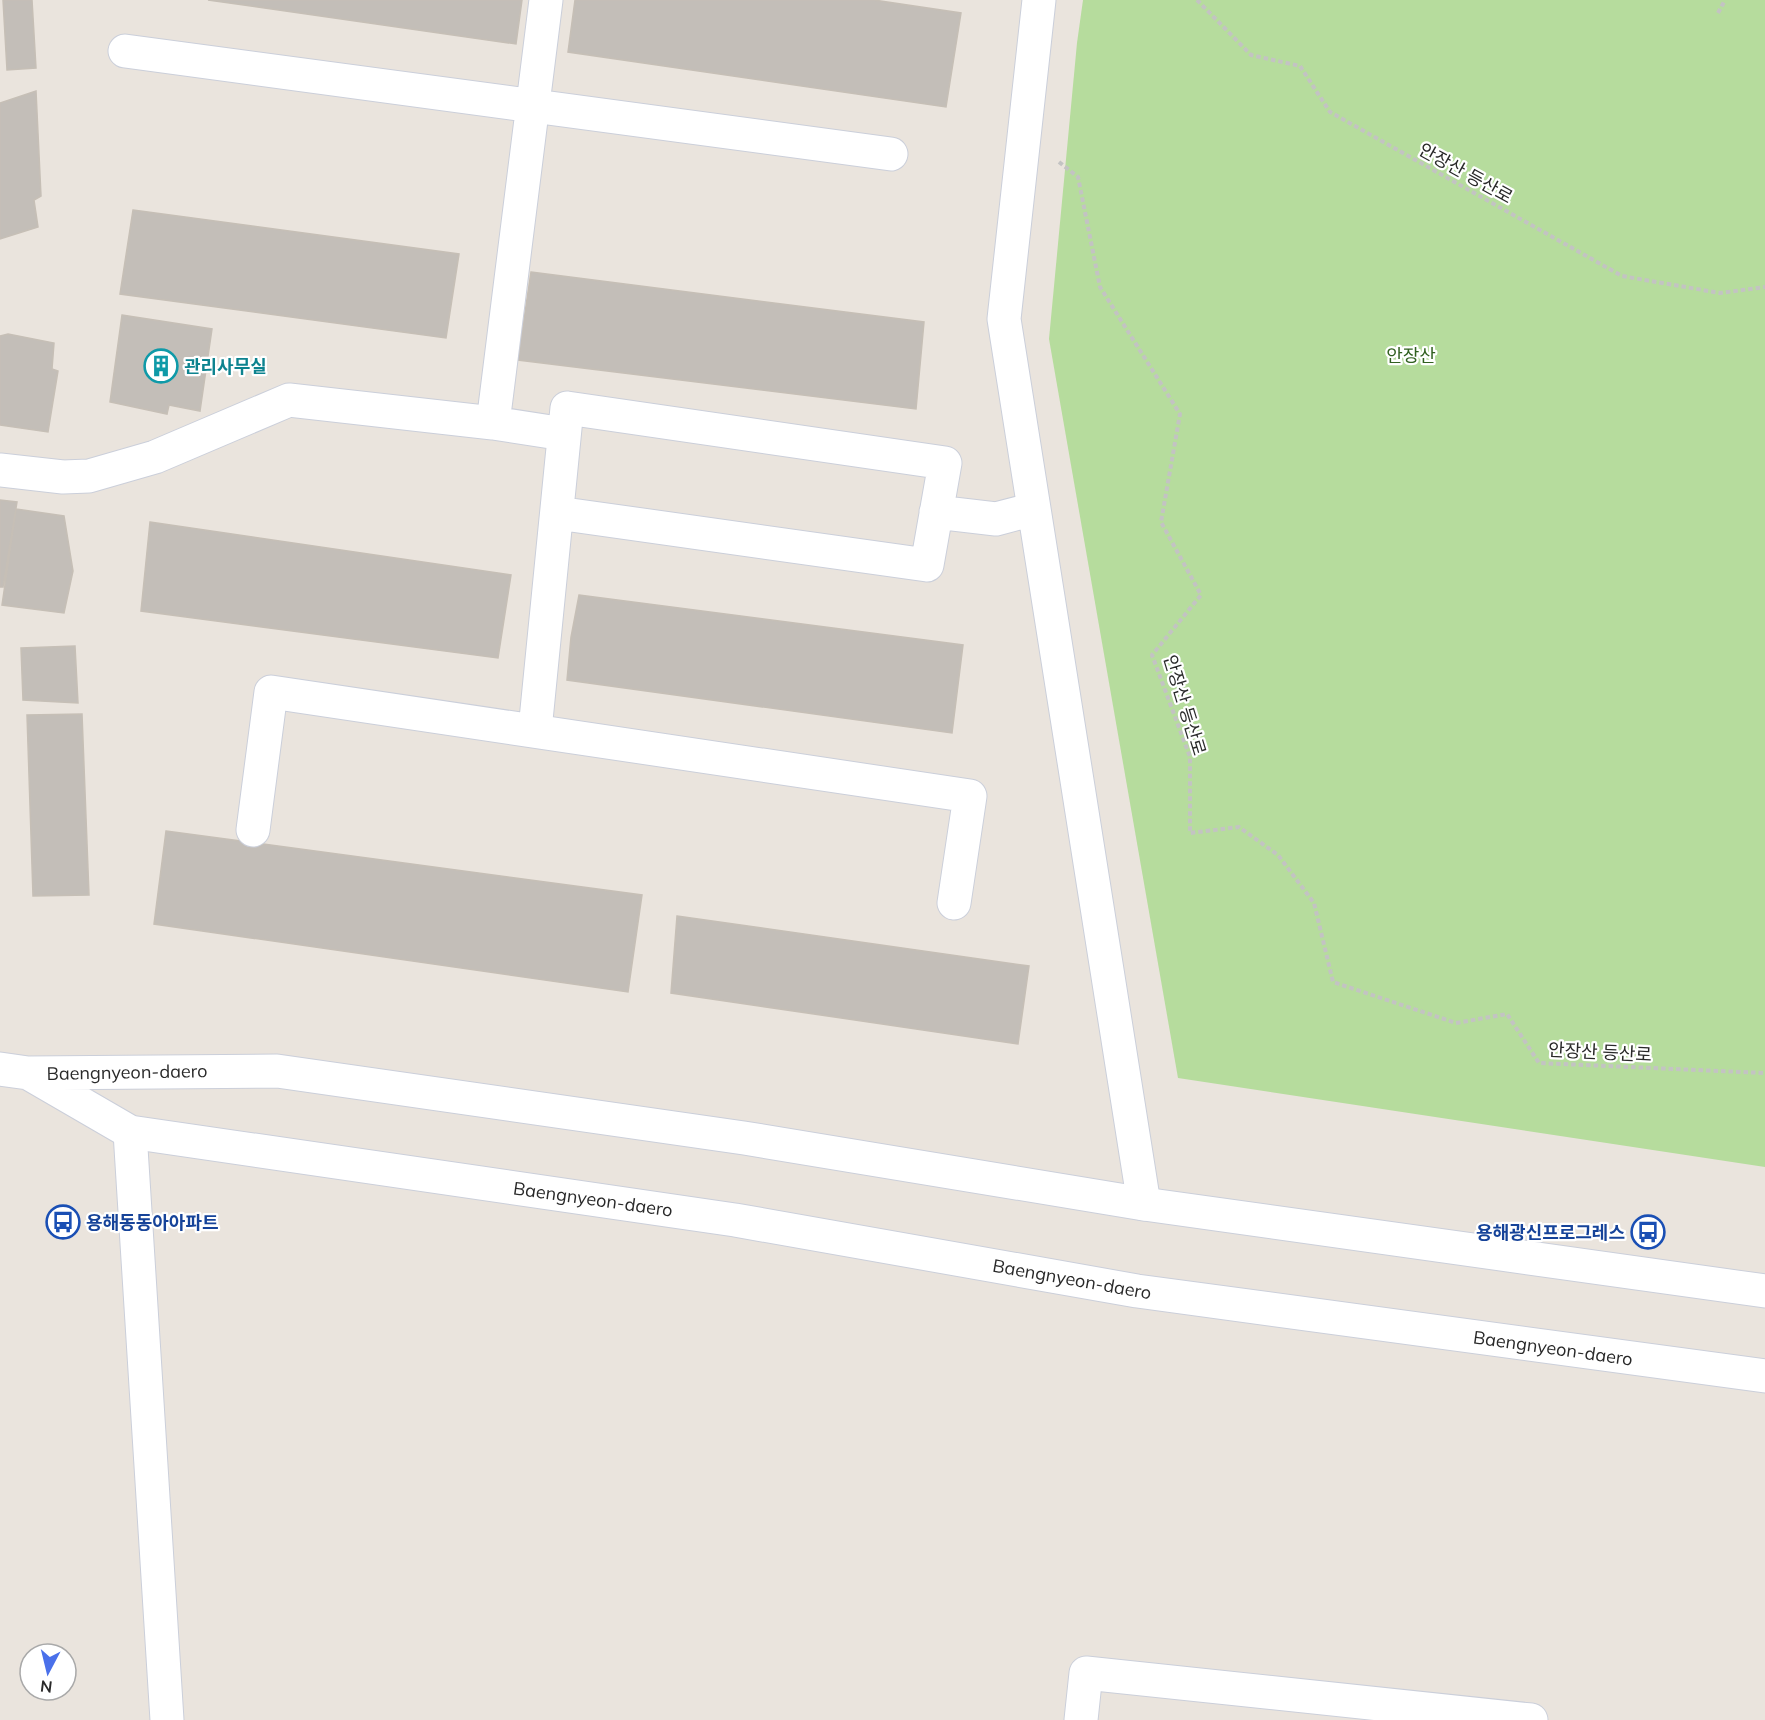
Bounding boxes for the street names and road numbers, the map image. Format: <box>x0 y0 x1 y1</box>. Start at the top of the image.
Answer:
street label: 안장산 등산로 <box>1415 138 1517 208</box>
street label: 안장산 등산로 <box>1159 652 1211 758</box>
street label: 안장산 등산로 <box>1547 1038 1653 1066</box>
street label: Baengnyeon-daero <box>46 1059 208 1085</box>
street label: Baengnyeon-daero <box>512 1176 674 1222</box>
street label: Baengnyeon-daero <box>991 1254 1153 1304</box>
street label: Baengnyeon-daero <box>1472 1325 1634 1371</box>

